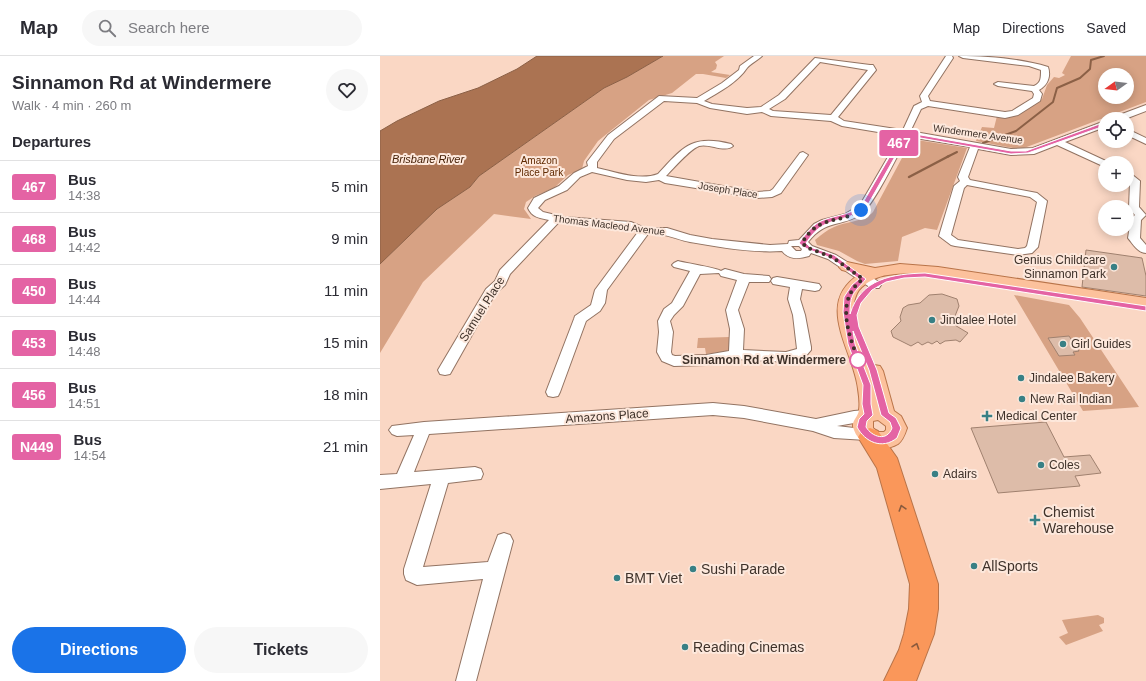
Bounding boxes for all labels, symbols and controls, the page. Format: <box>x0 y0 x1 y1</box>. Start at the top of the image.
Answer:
search box <box>82 10 362 46</box>
text: Map <box>20 17 58 38</box>
icon: search <box>96 17 118 39</box>
text: Search here <box>128 19 210 36</box>
text: Map <box>953 20 980 36</box>
text: Directions <box>1002 20 1064 36</box>
text: Saved <box>1086 20 1126 36</box>
north arrow <box>1098 68 1134 104</box>
map controls <box>1098 68 1134 236</box>
button: heart <box>326 69 368 111</box>
text: Sinnamon Rd at Windermere <box>12 72 272 93</box>
text: Walk · 4 min · 260 m <box>12 98 131 113</box>
button: locate <box>1098 112 1134 148</box>
street label: Windermere Avenue <box>932 122 1024 146</box>
line badge: 467 <box>876 130 922 156</box>
text: Departures <box>12 133 91 150</box>
text: 467 <box>887 135 911 151</box>
water label: Brisbane River <box>392 153 465 165</box>
park label: Amazon Place Park <box>515 155 564 178</box>
button: + <box>1098 156 1134 192</box>
text: Bus <box>68 171 96 188</box>
text: 5 min <box>331 178 368 195</box>
text: 467 <box>22 179 46 195</box>
street label: Joseph Place <box>697 180 759 200</box>
text: 14:38 <box>68 188 101 203</box>
your location <box>851 200 871 220</box>
button: − <box>1098 200 1134 236</box>
street label: Thomas Macleod Avenue <box>552 213 666 237</box>
text: Bus <box>68 223 96 240</box>
text: 9 min <box>331 230 368 247</box>
text: 468 <box>22 231 46 247</box>
text: 14:42 <box>68 240 101 255</box>
place label: Genius Childcare Sinnamon Park <box>1014 253 1107 281</box>
marker: Genius Childcare Sinnamon Park <box>1109 262 1119 272</box>
street label: Samuel Place <box>456 274 508 344</box>
text: Bus <box>68 275 96 292</box>
text: 11 min <box>324 282 368 299</box>
text: 450 <box>22 283 46 299</box>
text: 14:44 <box>68 292 101 307</box>
place label: Jindalee Hotel <box>940 313 1016 327</box>
marker: Jindalee Hotel <box>927 315 937 325</box>
text: Bus <box>68 327 96 344</box>
text: 15 min <box>323 334 368 351</box>
text: 453 <box>22 335 46 351</box>
place label: Girl Guides <box>1071 337 1131 351</box>
marker: Girl Guides <box>1058 339 1068 349</box>
text: 14:48 <box>68 344 101 359</box>
marker: Sinnamon Rd at Windermere <box>849 351 867 369</box>
place label: Sinnamon Rd at Windermere <box>682 353 846 367</box>
place label: Jindalee Bakery <box>1029 371 1114 385</box>
marker: Jindalee Bakery <box>1016 373 1026 383</box>
text: Bus <box>68 379 96 396</box>
text: 18 min <box>323 386 368 403</box>
text: 456 <box>22 387 46 403</box>
place label: New Rai Indian <box>1030 392 1111 406</box>
marker: New Rai Indian <box>1017 394 1027 404</box>
text: 14:51 <box>68 396 101 411</box>
street label: Amazons Place <box>565 406 649 426</box>
place label: Medical Center <box>996 409 1077 423</box>
marker: Medical Center <box>981 410 993 422</box>
text: Bus <box>73 431 102 448</box>
text: 21 min <box>323 438 368 455</box>
text: N449 <box>20 439 53 455</box>
text: 14:54 <box>73 448 106 463</box>
place label: Coles <box>1049 458 1080 472</box>
marker: Coles <box>1036 460 1046 470</box>
place label: Adairs <box>943 467 977 481</box>
marker: Adairs <box>930 469 940 479</box>
place label: Chemist Warehouse <box>1043 504 1114 536</box>
one-way arrow <box>898 505 907 512</box>
marker: Chemist Warehouse <box>1030 515 1040 525</box>
place label: AllSports <box>982 558 1038 574</box>
place label: Sushi Parade <box>701 561 785 577</box>
marker: AllSports <box>969 561 979 571</box>
marker: Sushi Parade <box>688 564 698 574</box>
place label: BMT Viet <box>625 570 682 586</box>
marker: BMT Viet <box>612 573 622 583</box>
button: Directions <box>12 627 186 673</box>
button: Tickets <box>194 627 368 673</box>
place label: Reading Cinemas <box>693 639 804 655</box>
marker: Reading Cinemas <box>680 642 690 652</box>
one-way arrow <box>911 642 919 649</box>

